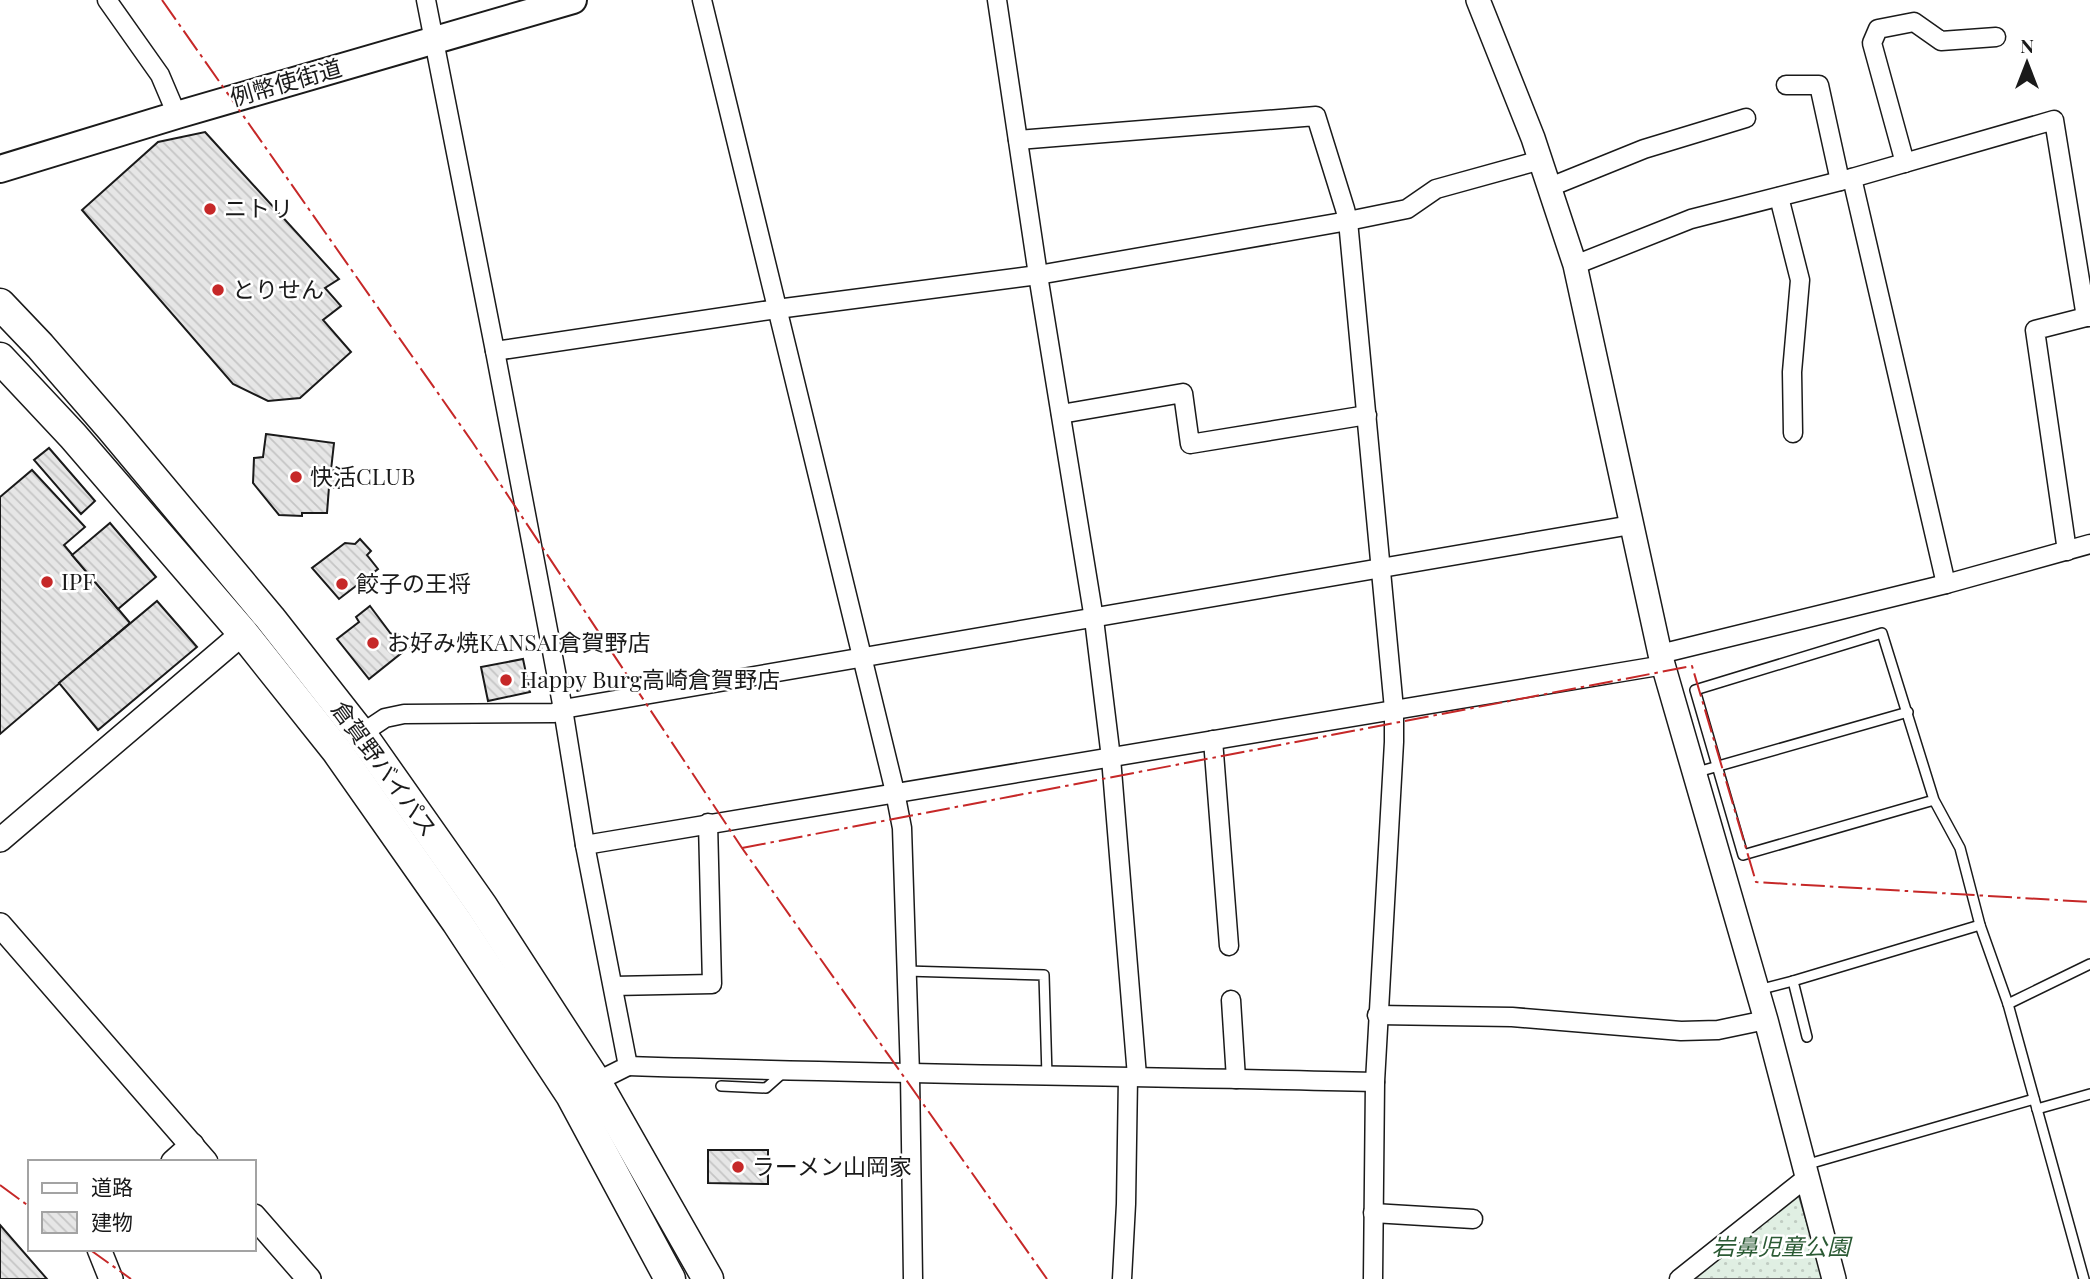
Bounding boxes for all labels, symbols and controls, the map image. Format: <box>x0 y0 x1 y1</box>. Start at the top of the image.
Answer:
north arrow <box>1992 28 2062 98</box>
text: N <box>2020 32 2034 58</box>
street label: 例幣使街道 <box>226 51 345 112</box>
place label: ニトリ <box>224 192 293 223</box>
marker: ニトリ <box>202 201 218 217</box>
place label: とりせん <box>232 273 324 304</box>
marker: とりせん <box>210 282 226 298</box>
place label: 快活CLUB <box>310 460 415 491</box>
marker: 快活CLUB <box>288 469 304 485</box>
place label: IPF <box>61 565 95 596</box>
place label: 餃子の王将 <box>356 567 471 598</box>
marker: IPF <box>39 574 55 590</box>
marker: 餃子の王将 <box>334 576 350 592</box>
place label: お好み焼KANSAI倉賀野店 <box>387 626 650 657</box>
marker: お好み焼KANSAI倉賀野店 <box>365 635 381 651</box>
place label: Happy Burg高崎倉賀野店 <box>520 663 780 694</box>
marker: Happy Burg高崎倉賀野店 <box>498 672 514 688</box>
street label: 倉賀野バイパス <box>325 694 445 842</box>
place label: ラーメン山岡家 <box>752 1150 912 1181</box>
marker: ラーメン山岡家 <box>730 1159 746 1175</box>
legend <box>28 1160 256 1251</box>
text: 道路 <box>91 1172 133 1200</box>
text: 建物 <box>91 1207 133 1235</box>
park label: 岩鼻児童公園 <box>1712 1230 1853 1261</box>

